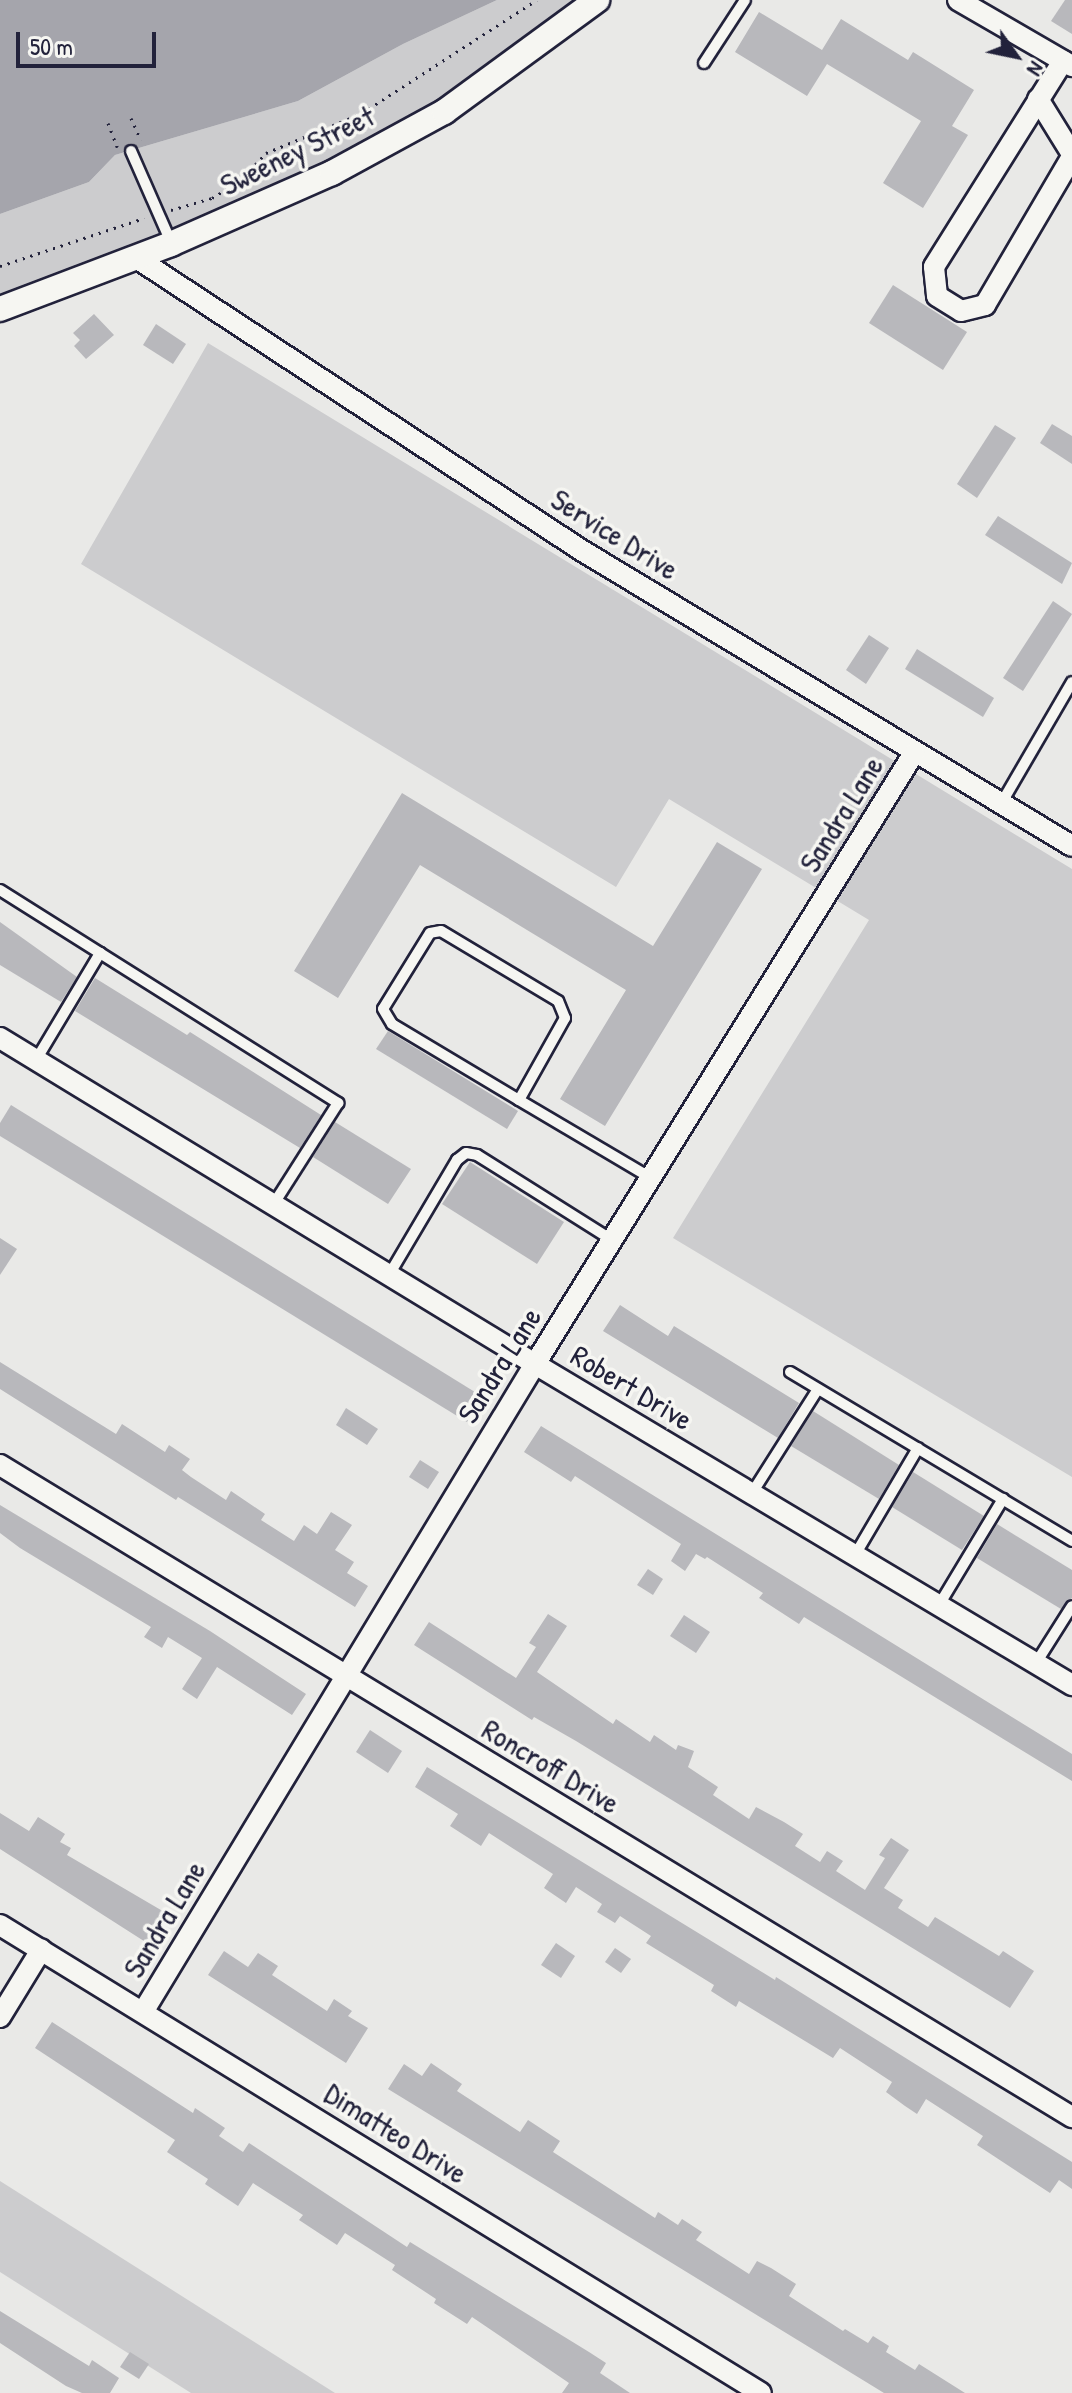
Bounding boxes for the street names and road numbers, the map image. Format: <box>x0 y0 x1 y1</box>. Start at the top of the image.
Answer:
street label: Sweeney Street <box>214 97 380 203</box>
street label: Service Drive <box>545 481 685 587</box>
street label: Sandra Lane <box>791 750 891 878</box>
street label: Sandra Lane <box>449 1301 549 1429</box>
street label: Robert Drive <box>565 1337 699 1437</box>
street label: Roncroff Drive <box>476 1711 626 1821</box>
street label: Sandra Lane <box>115 1854 213 1984</box>
street label: Dimatteo Drive <box>318 2075 474 2191</box>

